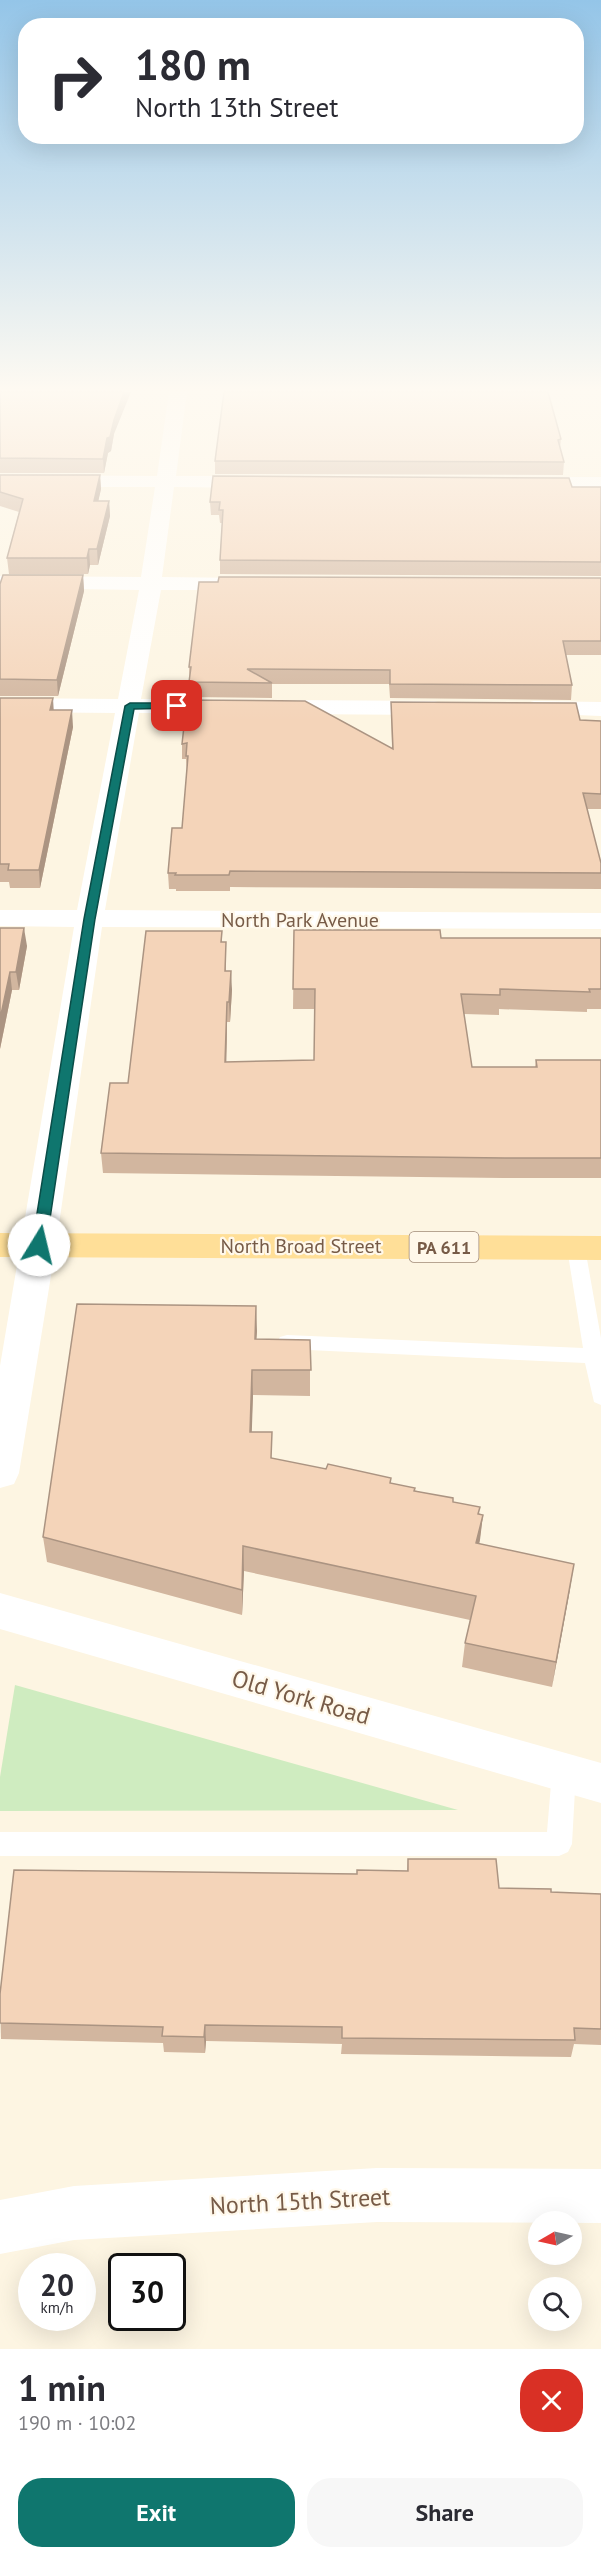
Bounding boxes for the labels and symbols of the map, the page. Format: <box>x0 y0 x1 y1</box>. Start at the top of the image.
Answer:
pin <box>151 680 202 731</box>
street label: North Park Avenue <box>221 907 379 933</box>
position arrow <box>7 1213 71 1277</box>
road number: PA 611 <box>410 1232 478 1262</box>
street label: North Broad Street <box>221 1233 382 1259</box>
street label: Old York Road <box>228 1662 374 1732</box>
street label: North 15th Street <box>209 2181 391 2221</box>
north arrow <box>528 2211 582 2265</box>
speed limit sign: 30 <box>108 2253 186 2331</box>

